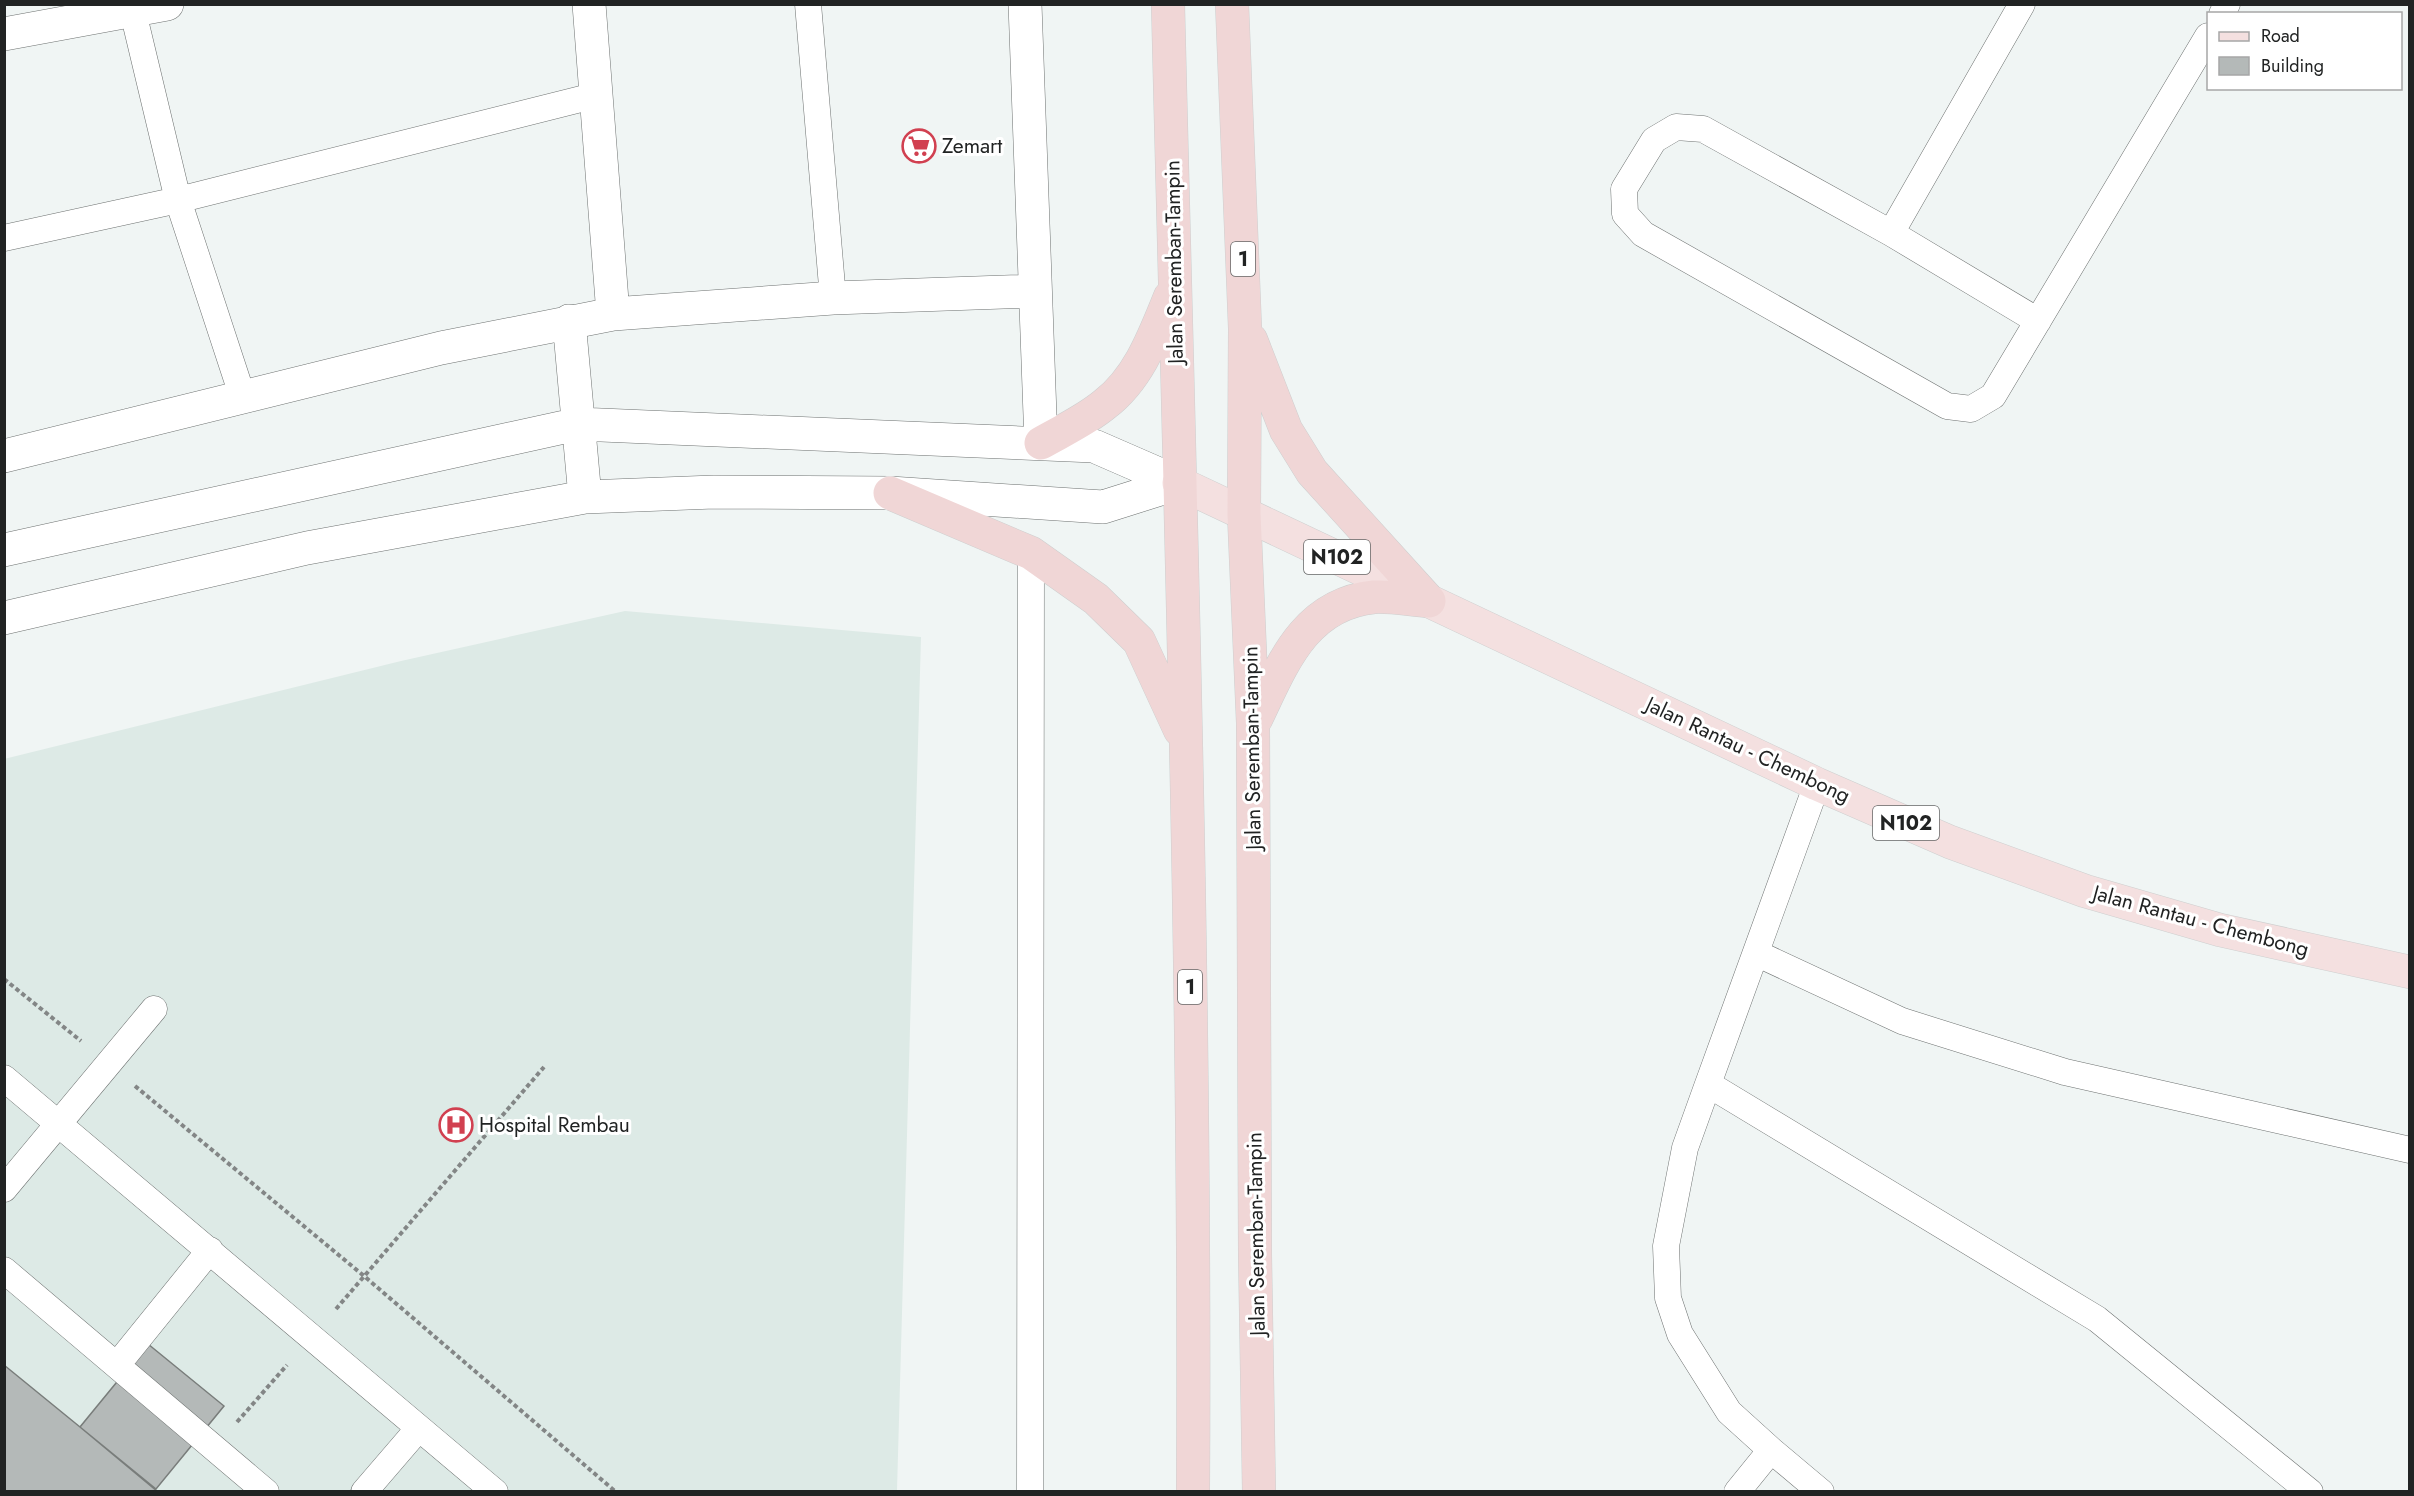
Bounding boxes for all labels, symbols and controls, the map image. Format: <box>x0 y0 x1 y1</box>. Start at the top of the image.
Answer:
legend <box>2207 12 2402 90</box>
text: Road <box>2261 23 2300 49</box>
text: Building <box>2261 53 2324 79</box>
supermarket icon: Zemart <box>901 128 937 164</box>
place label: Zemart <box>942 131 1002 161</box>
street label: Jalan Seremban-Tampin <box>1157 160 1191 367</box>
road number: 1 <box>1231 242 1255 276</box>
road number: N102 <box>1304 540 1370 574</box>
street label: Jalan Seremban-Tampin <box>1235 646 1269 853</box>
street label: Jalan Rantau - Chembong <box>1638 688 1855 811</box>
road number: N102 <box>1873 806 1939 840</box>
street label: Jalan Rantau - Chembong <box>2087 877 2312 964</box>
road number: 1 <box>1178 970 1202 1004</box>
hospital icon: Hospital Rembau <box>438 1107 474 1143</box>
place label: Hospital Rembau <box>479 1110 630 1140</box>
street label: Jalan Seremban-Tampin <box>1239 1132 1273 1339</box>

